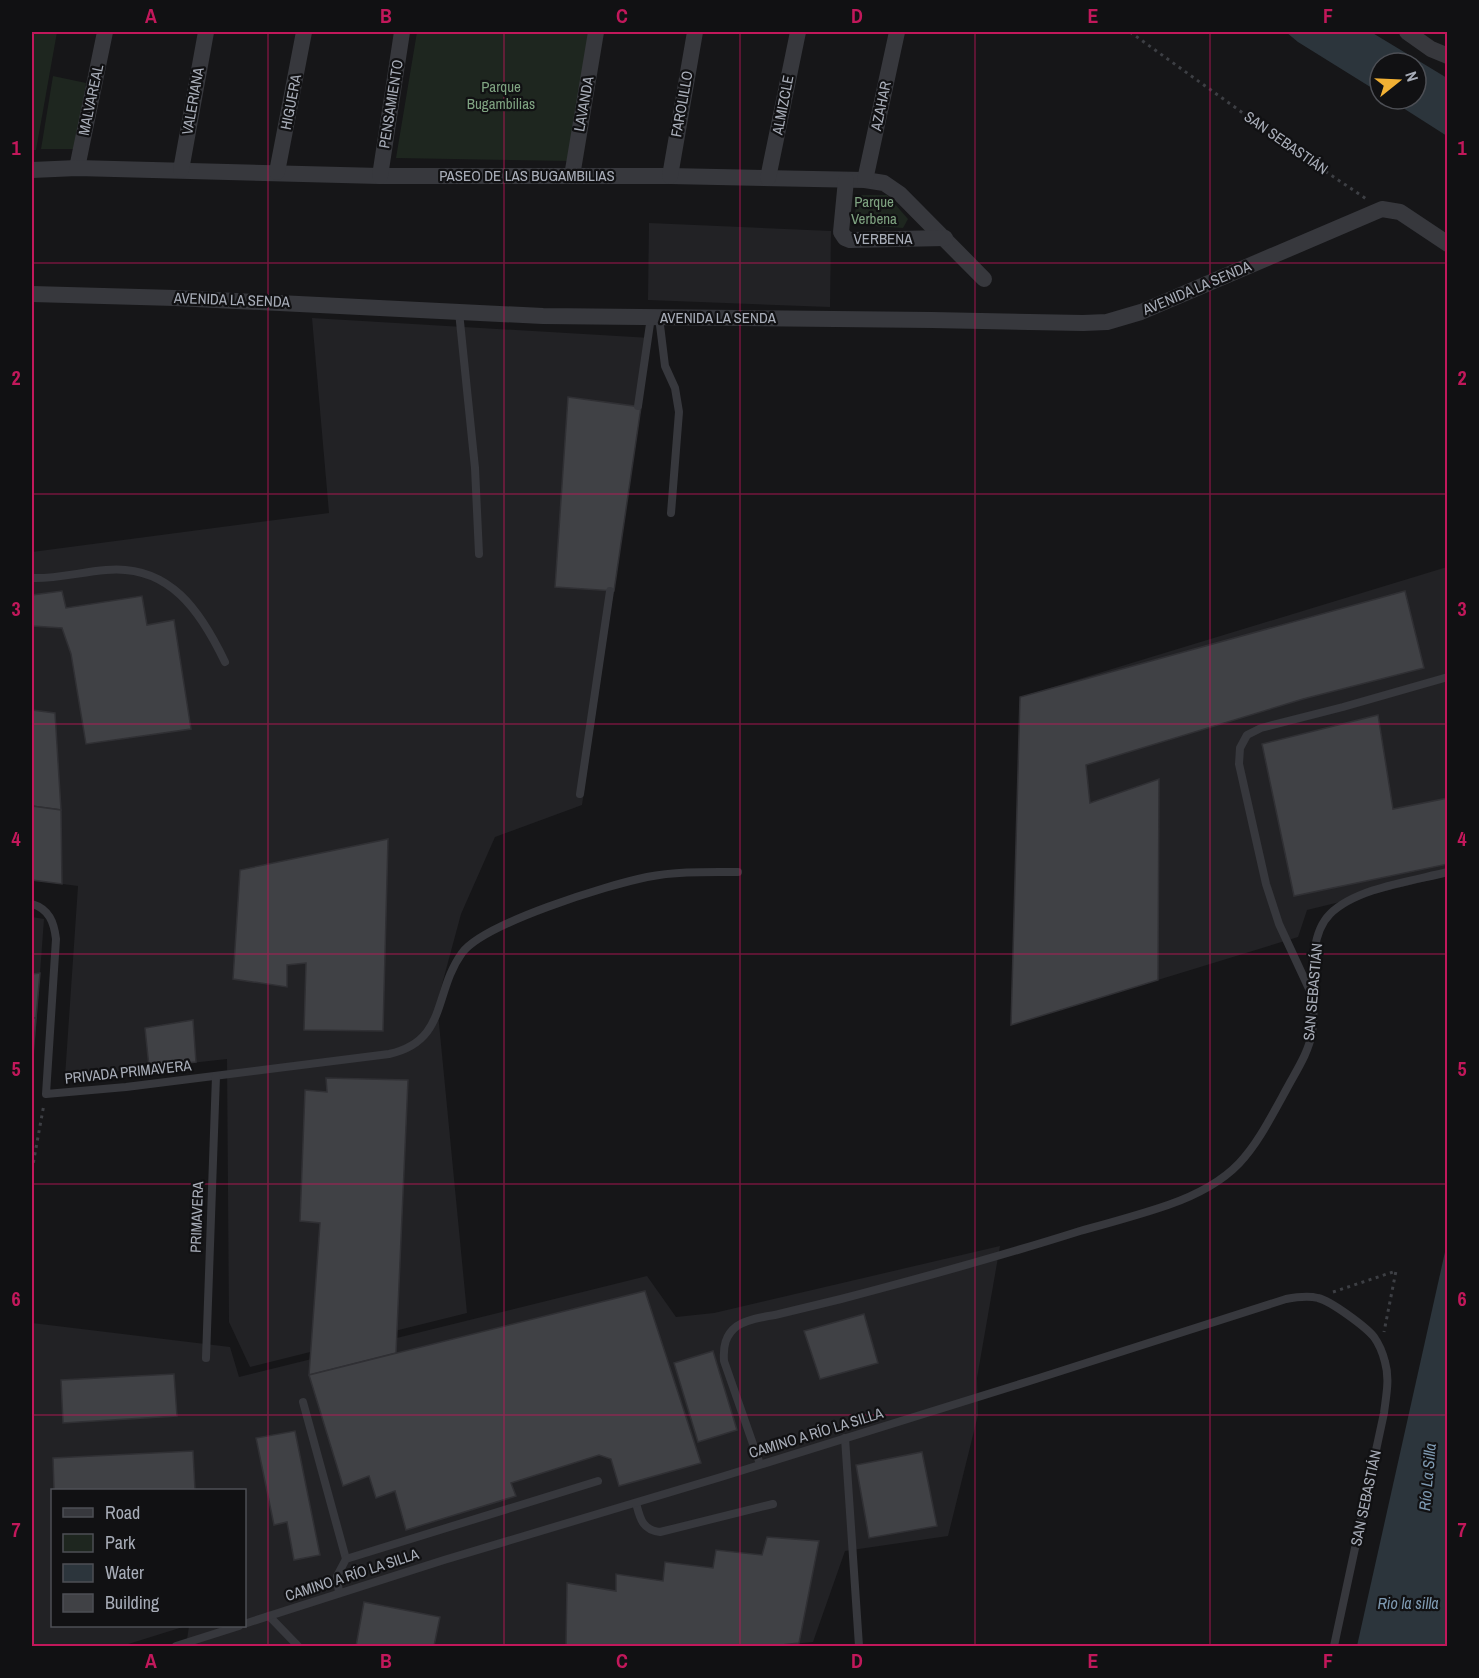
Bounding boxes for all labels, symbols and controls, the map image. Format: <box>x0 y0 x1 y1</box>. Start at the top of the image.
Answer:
text: A <box>145 2 157 29</box>
text: B <box>380 2 392 29</box>
text: C <box>616 2 628 29</box>
text: D <box>851 2 863 29</box>
text: E <box>1088 2 1099 29</box>
text: F <box>1323 2 1333 29</box>
north arrow <box>1368 51 1428 111</box>
street label: PENSAMIENTO <box>373 58 408 150</box>
street label: MALVAREAL <box>73 62 108 137</box>
street label: VALERIANA <box>176 65 209 136</box>
text: N <box>1400 68 1424 84</box>
street label: FAROLILLO <box>665 69 698 139</box>
street label: HIGUERA <box>275 72 306 131</box>
street label: ALMIZCLE <box>766 73 799 137</box>
street label: LAVANDA <box>568 74 599 133</box>
park label: Parque Bugambilias <box>467 76 535 114</box>
street label: AZAHAR <box>865 79 896 133</box>
street label: SAN SEBASTIÁN <box>1240 106 1332 179</box>
text: 1 <box>11 134 21 161</box>
text: 1 <box>1457 134 1467 161</box>
street label: PASEO DE LAS BUGAMBILIAS <box>439 165 615 186</box>
park label: Parque Verbena <box>851 191 897 229</box>
street label: VERBENA <box>854 228 913 249</box>
street label: AVENIDA LA SENDA <box>1138 255 1255 320</box>
street label: AVENIDA LA SENDA <box>173 287 291 312</box>
street label: AVENIDA LA SENDA <box>659 307 777 328</box>
text: 2 <box>11 364 21 391</box>
text: 2 <box>1457 364 1467 391</box>
text: 3 <box>11 595 21 622</box>
text: 3 <box>1457 595 1467 622</box>
text: 4 <box>11 825 21 852</box>
text: 4 <box>1457 825 1467 852</box>
street label: SAN SEBASTIÁN <box>1298 942 1327 1042</box>
street label: PRIVADA PRIMAVERA <box>63 1054 193 1089</box>
text: 5 <box>11 1055 21 1082</box>
text: 5 <box>1457 1055 1467 1082</box>
street label: PRIMAVERA <box>185 1180 208 1253</box>
text: 6 <box>11 1285 21 1312</box>
text: 6 <box>1457 1285 1467 1312</box>
street label: CAMINO A RÍO LA SILLA <box>746 1402 886 1463</box>
water label: Río La Silla <box>1413 1442 1441 1512</box>
street label: SAN SEBASTIÁN <box>1345 1448 1386 1548</box>
legend <box>51 1489 246 1627</box>
text: Road <box>105 1500 140 1525</box>
text: 7 <box>11 1516 21 1543</box>
text: 7 <box>1457 1516 1467 1543</box>
text: Park <box>105 1530 136 1555</box>
street label: CAMINO A RÍO LA SILLA <box>282 1543 422 1606</box>
text: Water <box>105 1560 144 1585</box>
text: Building <box>105 1590 160 1615</box>
water label: Rio la silla <box>1377 1592 1439 1614</box>
text: A <box>145 1647 157 1674</box>
text: B <box>380 1647 392 1674</box>
text: C <box>616 1647 628 1674</box>
text: D <box>851 1647 863 1674</box>
text: E <box>1088 1647 1099 1674</box>
text: F <box>1323 1647 1333 1674</box>

